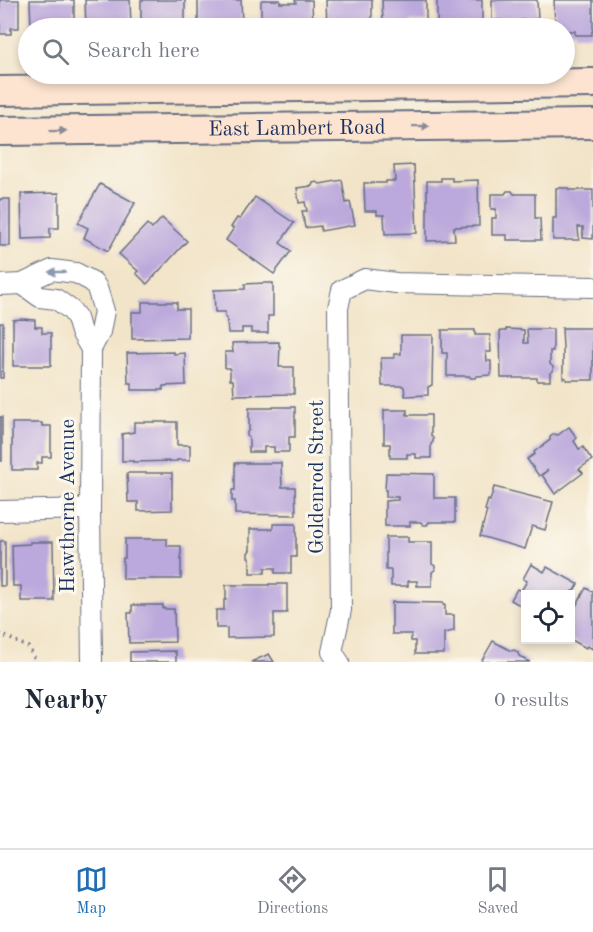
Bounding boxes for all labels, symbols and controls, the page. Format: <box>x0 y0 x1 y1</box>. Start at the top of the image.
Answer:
search box <box>18 18 575 84</box>
icon: search <box>39 35 72 68</box>
text: Search here <box>87 40 200 62</box>
street label: East Lambert Road <box>208 117 386 141</box>
one-way arrow <box>412 122 431 131</box>
one-way arrow <box>49 126 68 136</box>
one-way arrow <box>48 267 67 277</box>
street label: Goldenrod Street <box>307 400 328 554</box>
street label: Hawthorne Avenue <box>58 419 79 593</box>
map controls <box>521 590 575 644</box>
button: locate <box>521 590 575 644</box>
text: Nearby <box>24 688 108 714</box>
text: 0 results <box>494 691 569 711</box>
tab: Map <box>75 863 108 919</box>
tab: Directions <box>257 863 328 919</box>
tab: Saved <box>478 863 518 919</box>

